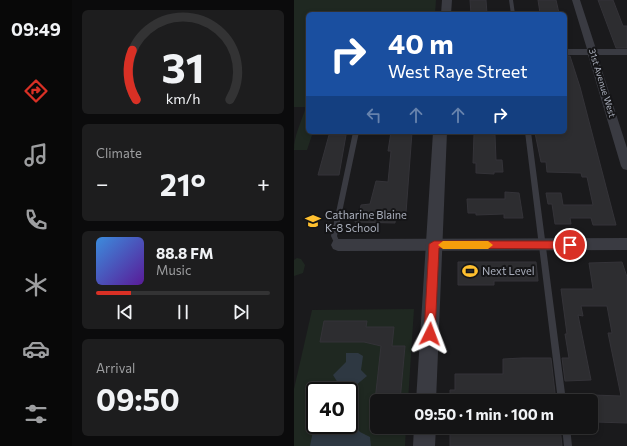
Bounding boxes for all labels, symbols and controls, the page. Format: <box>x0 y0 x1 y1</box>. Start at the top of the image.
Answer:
text: 09:49 <box>11 18 61 40</box>
text: 40 m <box>388 26 454 60</box>
icon: right <box>322 28 374 80</box>
text: 31 <box>161 41 205 92</box>
street label: 31st Avenue West <box>587 47 618 119</box>
text: West Raye Street <box>388 60 528 82</box>
icon: directions <box>22 77 50 105</box>
text: km/h <box>166 89 200 107</box>
icon: left <box>363 104 385 126</box>
icon: ahead <box>405 104 427 126</box>
icon: ahead <box>447 104 469 126</box>
icon: right <box>489 104 511 126</box>
icon: music <box>22 141 50 169</box>
text: Climate <box>96 145 142 161</box>
text: 21° <box>160 165 206 202</box>
text: − <box>96 170 109 197</box>
text: + <box>257 170 270 197</box>
icon: phone <box>22 206 50 234</box>
place label: Catharine Blaine K-8 School <box>325 208 407 234</box>
school or university icon: Catharine Blaine K-8 School <box>304 212 322 230</box>
pin <box>553 228 587 262</box>
icon: arrive <box>559 234 581 256</box>
text: 88.8 FM <box>156 244 213 262</box>
text: Music <box>156 262 191 278</box>
sports icon: Next Level <box>461 262 479 280</box>
place label: Next Level <box>482 264 535 277</box>
icon: climate <box>22 271 50 299</box>
icon: previous <box>114 301 136 323</box>
icon: pause <box>172 301 194 323</box>
icon: next <box>230 301 252 323</box>
position arrow <box>409 313 451 355</box>
icon: car <box>22 335 50 363</box>
text: Arrival <box>96 360 135 376</box>
text: 09:50 <box>96 380 180 417</box>
speed limit sign: 40 <box>306 382 358 434</box>
icon: filters <box>22 400 50 428</box>
text: 09:50 · 1 min · 100 m <box>414 405 554 423</box>

